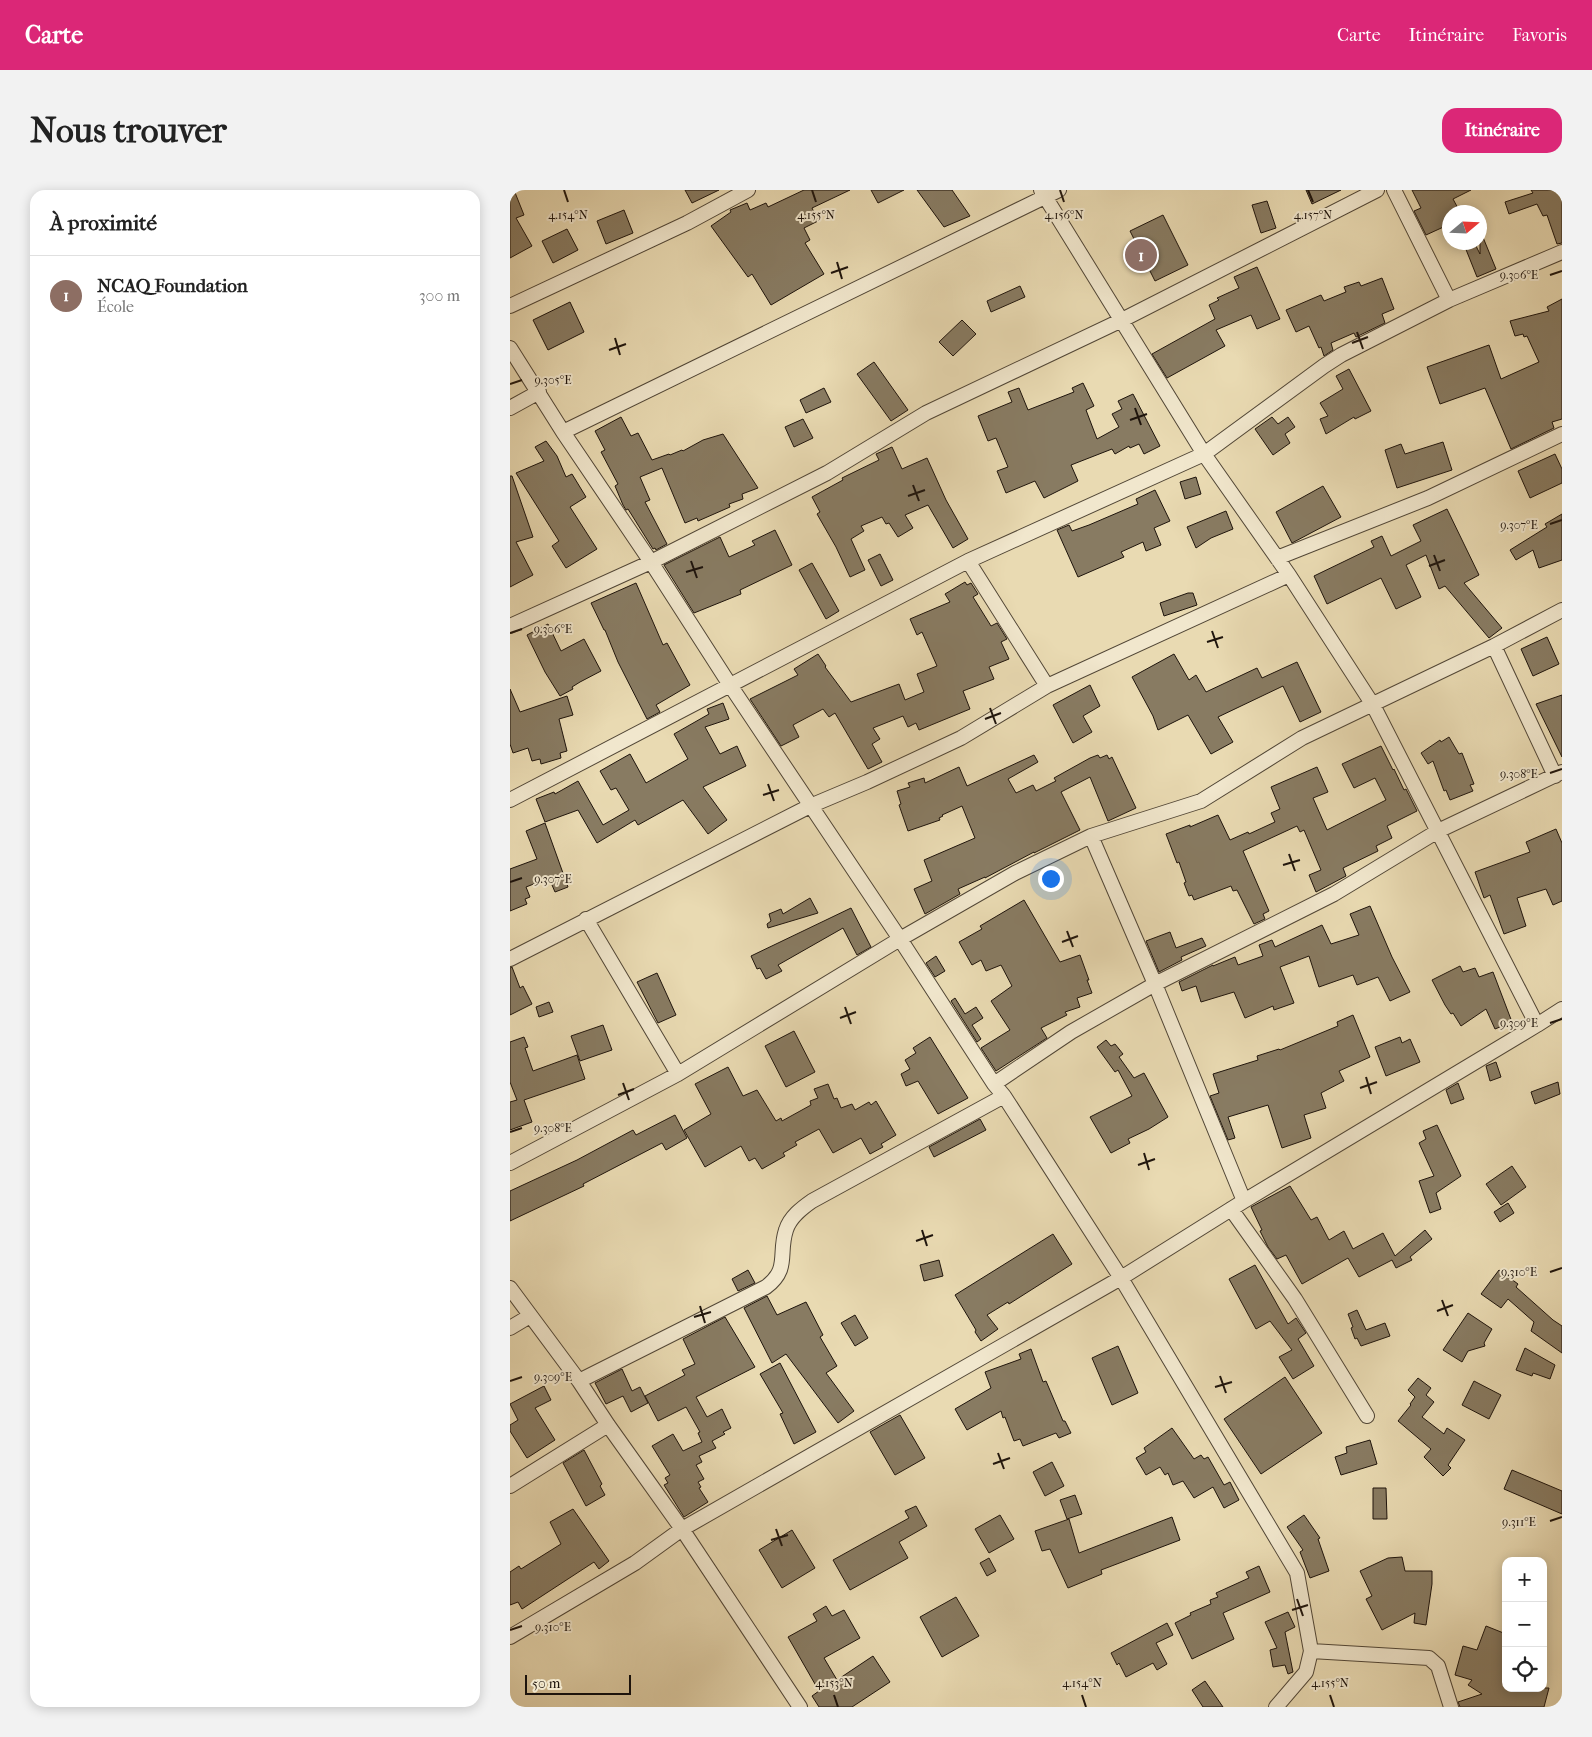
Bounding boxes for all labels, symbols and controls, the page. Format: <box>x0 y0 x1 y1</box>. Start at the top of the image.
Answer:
text: Carte <box>25 21 83 49</box>
text: Carte <box>1337 25 1381 46</box>
text: Itinéraire <box>1409 25 1484 46</box>
text: Favoris <box>1512 25 1567 46</box>
button: Itinéraire <box>1442 108 1562 153</box>
text: Nous trouver <box>30 110 227 151</box>
north arrow <box>1442 205 1487 250</box>
text: 4.154°N <box>548 208 588 222</box>
text: 4.155°N <box>797 208 835 222</box>
text: 4.156°N <box>1044 208 1084 222</box>
text: 4.157°N <box>1294 208 1332 222</box>
text: À proximité <box>50 211 157 235</box>
pin: 1 <box>1125 236 1157 274</box>
text: 9.306°E <box>1500 268 1538 282</box>
text: NCAQ Foundation <box>97 275 248 297</box>
text: 1 <box>63 286 69 305</box>
text: 300 m <box>419 286 460 305</box>
text: École <box>97 297 134 316</box>
text: 9.305°E <box>534 373 572 387</box>
text: 9.307°E <box>1500 518 1538 532</box>
text: 9.306°E <box>534 622 572 636</box>
text: 9.308°E <box>1500 767 1538 781</box>
your location <box>1038 866 1064 892</box>
text: 9.307°E <box>534 872 572 886</box>
text: 9.309°E <box>1500 1016 1538 1030</box>
text: 9.308°E <box>534 1121 572 1135</box>
text: 9.310°E <box>1501 1265 1537 1279</box>
text: 9.309°E <box>534 1370 572 1384</box>
text: 9.311°E <box>1502 1515 1536 1529</box>
map controls <box>1502 1557 1547 1692</box>
button: + <box>1502 1557 1547 1602</box>
button: − <box>1502 1602 1547 1647</box>
text: 9.310°E <box>535 1620 571 1634</box>
button: locate <box>1502 1647 1547 1692</box>
scale bar <box>525 1672 631 1695</box>
text: 50 m <box>532 1675 560 1692</box>
text: 4.153°N <box>815 1676 853 1690</box>
text: 4.154°N <box>1062 1676 1102 1690</box>
text: 4.155°N <box>1311 1676 1349 1690</box>

